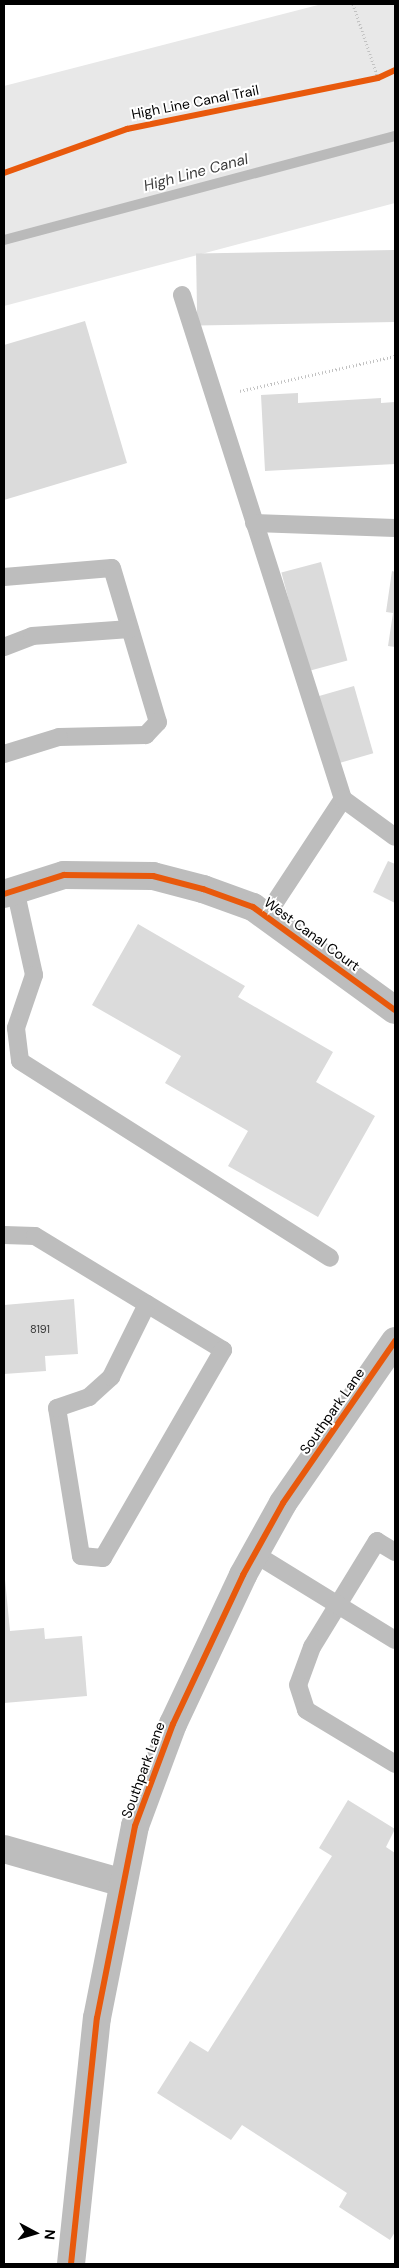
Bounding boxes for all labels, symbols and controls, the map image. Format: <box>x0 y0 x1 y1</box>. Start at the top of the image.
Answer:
street label: High Line Canal Trail <box>130 81 260 123</box>
water label: High Line Canal <box>142 150 250 196</box>
street label: West Canal Court <box>261 894 363 974</box>
house number: 8191 <box>30 1322 50 1336</box>
street label: Southpark Lane <box>296 1365 368 1457</box>
street label: Southpark Lane <box>118 1720 168 1820</box>
north arrow <box>10 2208 60 2258</box>
text: N <box>40 2229 59 2241</box>

